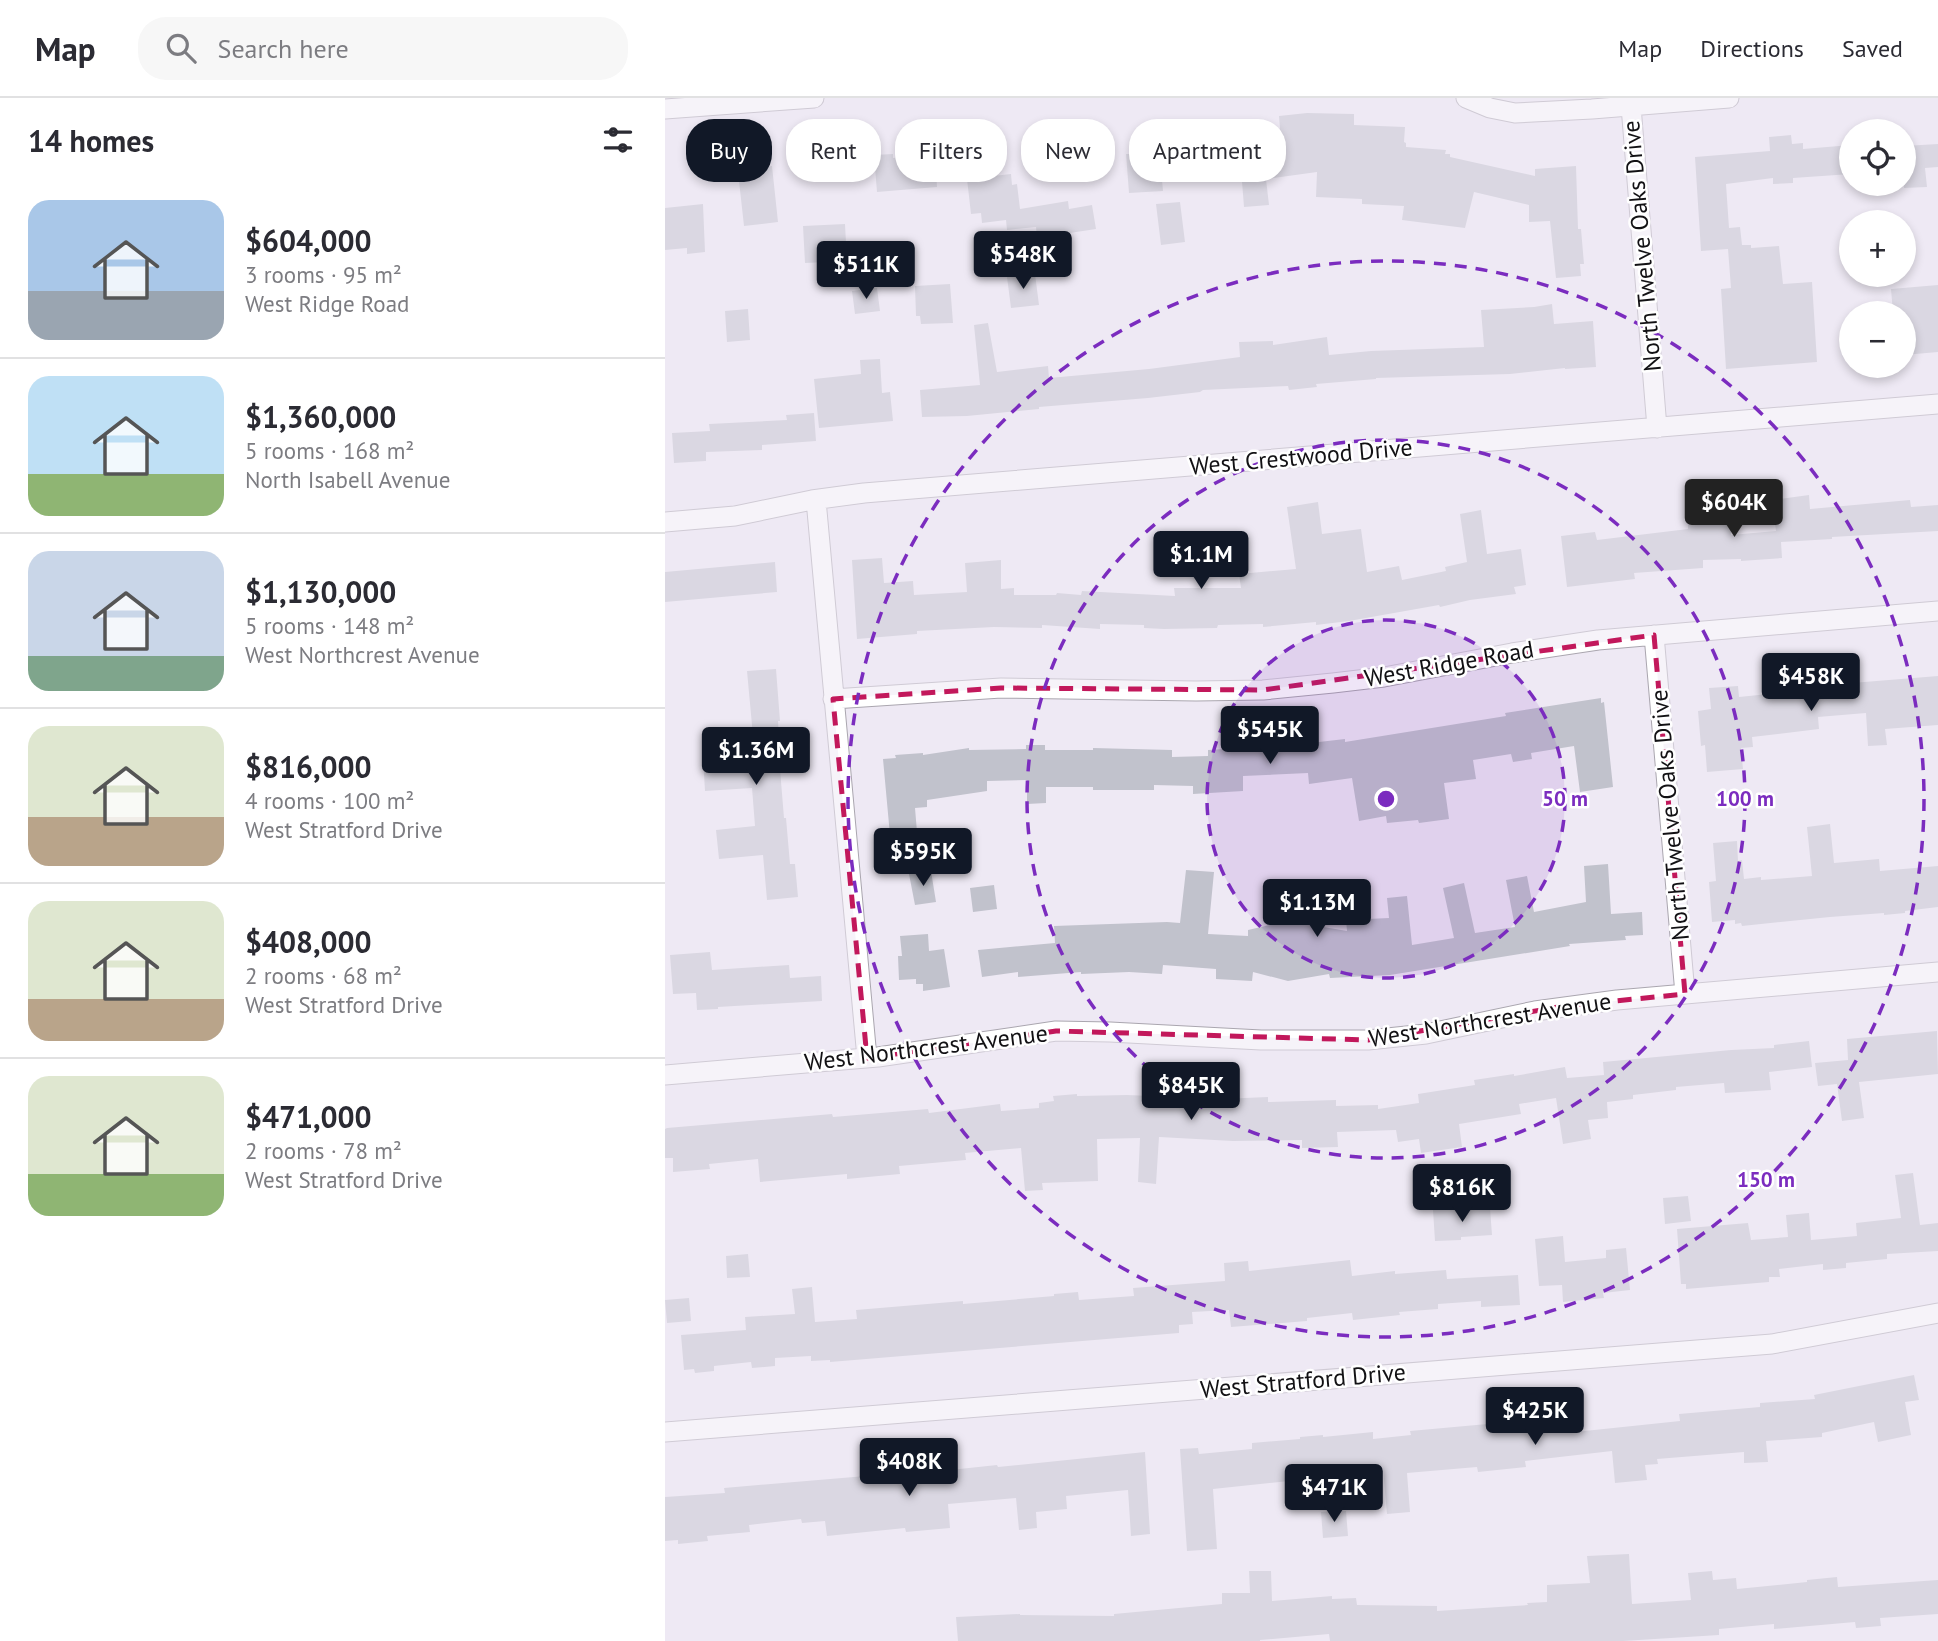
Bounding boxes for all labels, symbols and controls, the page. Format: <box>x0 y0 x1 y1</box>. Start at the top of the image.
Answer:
search box <box>138 17 628 80</box>
text: Map <box>35 27 96 70</box>
icon: search <box>162 29 200 67</box>
text: Search here <box>218 32 349 65</box>
text: Map <box>1618 33 1662 64</box>
text: Directions <box>1700 33 1804 64</box>
text: Saved <box>1842 33 1903 64</box>
chip: Buy <box>686 119 772 182</box>
chip: Rent <box>786 119 881 182</box>
chip: Filters <box>895 119 1007 182</box>
chip: New <box>1021 119 1115 182</box>
chip: Apartment <box>1129 119 1286 182</box>
street label: North Twelve Oaks Drive <box>1615 119 1668 373</box>
map controls <box>1839 119 1916 378</box>
button: locate <box>1839 119 1916 196</box>
text: 14 homes <box>28 121 154 160</box>
icon: filters <box>599 121 637 159</box>
button: + <box>1839 210 1916 287</box>
text: $604,000 <box>245 221 372 260</box>
icon: home <box>84 228 168 312</box>
pin: $548K <box>974 232 1072 291</box>
text: $548K <box>990 239 1056 268</box>
pin: $511K <box>817 242 915 301</box>
text: $511K <box>833 249 899 278</box>
text: 3 rooms · 95 m² <box>245 260 402 289</box>
text: West Ridge Road <box>245 289 409 318</box>
button: − <box>1839 301 1916 378</box>
text: $1,360,000 <box>245 397 396 436</box>
icon: home <box>84 404 168 488</box>
street label: West Crestwood Drive <box>1188 431 1414 482</box>
text: 5 rooms · 168 m² <box>245 436 414 465</box>
text: North Isabell Avenue <box>245 465 450 494</box>
pin: $604K <box>1685 480 1783 539</box>
text: $604K <box>1701 487 1767 516</box>
pin: $1.1M <box>1152 532 1250 591</box>
text: $1.1M <box>1169 539 1233 568</box>
text: $1,130,000 <box>245 572 396 611</box>
icon: home <box>84 579 168 663</box>
text: 5 rooms · 148 m² <box>245 611 414 640</box>
street label: West Ridge Road <box>1362 633 1536 694</box>
text: West Northcrest Avenue <box>245 640 480 669</box>
pin: $458K <box>1762 654 1860 713</box>
text: $458K <box>1778 661 1844 690</box>
street label: North Twelve Oaks Drive <box>1643 688 1696 942</box>
pin: $545K <box>1221 706 1319 766</box>
text: $545K <box>1237 714 1303 743</box>
pin: $1.36M <box>699 728 813 787</box>
text: $1.36M <box>718 735 794 764</box>
text: $816,000 <box>245 747 372 786</box>
icon: home <box>84 754 168 838</box>
text: 50 m <box>1542 785 1588 812</box>
text: 100 m <box>1716 785 1774 812</box>
text: 4 rooms · 100 m² <box>245 786 414 815</box>
centre of rings <box>1374 787 1398 811</box>
text: West Stratford Drive <box>245 815 443 844</box>
pin: $595K <box>874 828 972 888</box>
text: $595K <box>890 836 956 865</box>
pin: $1.13M <box>1260 880 1374 939</box>
text: $1.13M <box>1279 887 1355 916</box>
text: $408,000 <box>245 922 372 961</box>
icon: home <box>84 929 168 1013</box>
text: 2 rooms · 68 m² <box>245 961 402 990</box>
street label: West Northcrest Avenue <box>1367 985 1613 1054</box>
text: West Stratford Drive <box>245 990 443 1019</box>
street label: West Northcrest Avenue <box>803 1017 1049 1078</box>
pin: $845K <box>1142 1062 1240 1122</box>
text: $845K <box>1158 1070 1224 1099</box>
text: $471,000 <box>245 1097 372 1136</box>
icon: home <box>84 1104 168 1188</box>
text: 2 rooms · 78 m² <box>245 1136 402 1165</box>
pin: $816K <box>1413 1164 1511 1224</box>
text: West Stratford Drive <box>245 1165 443 1194</box>
text: 150 m <box>1737 1166 1795 1193</box>
text: $816K <box>1429 1172 1495 1201</box>
street label: West Stratford Drive <box>1199 1356 1407 1405</box>
pin: $425K <box>1486 1388 1584 1447</box>
text: $425K <box>1502 1395 1568 1424</box>
pin: $408K <box>860 1438 958 1498</box>
text: $408K <box>876 1446 942 1475</box>
pin: $471K <box>1285 1464 1383 1524</box>
text: $471K <box>1301 1472 1367 1501</box>

